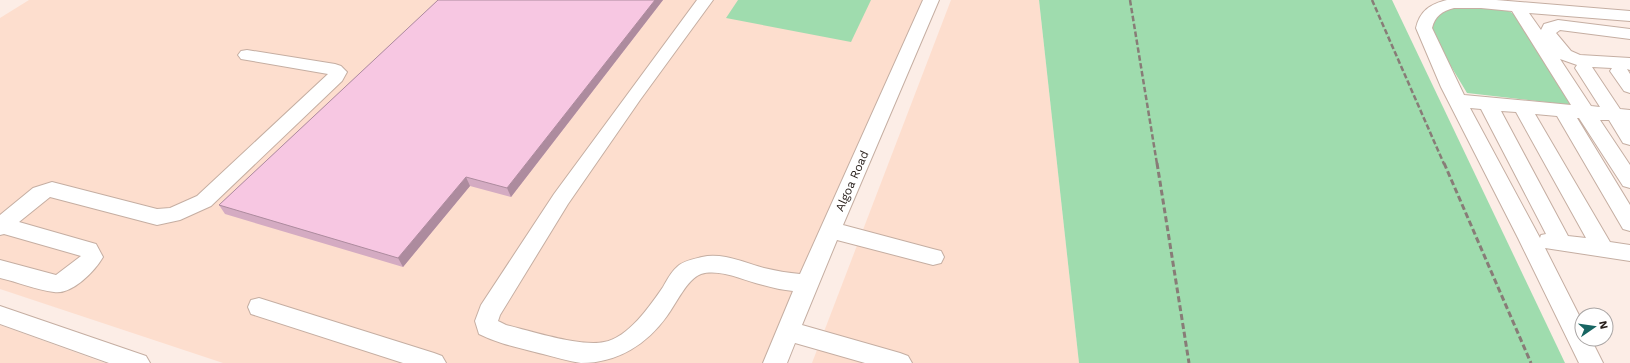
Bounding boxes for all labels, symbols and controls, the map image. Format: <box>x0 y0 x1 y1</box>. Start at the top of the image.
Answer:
street label: Algoa Road <box>832 148 872 214</box>
north arrow <box>1574 307 1614 347</box>
text: N <box>1596 319 1611 330</box>

